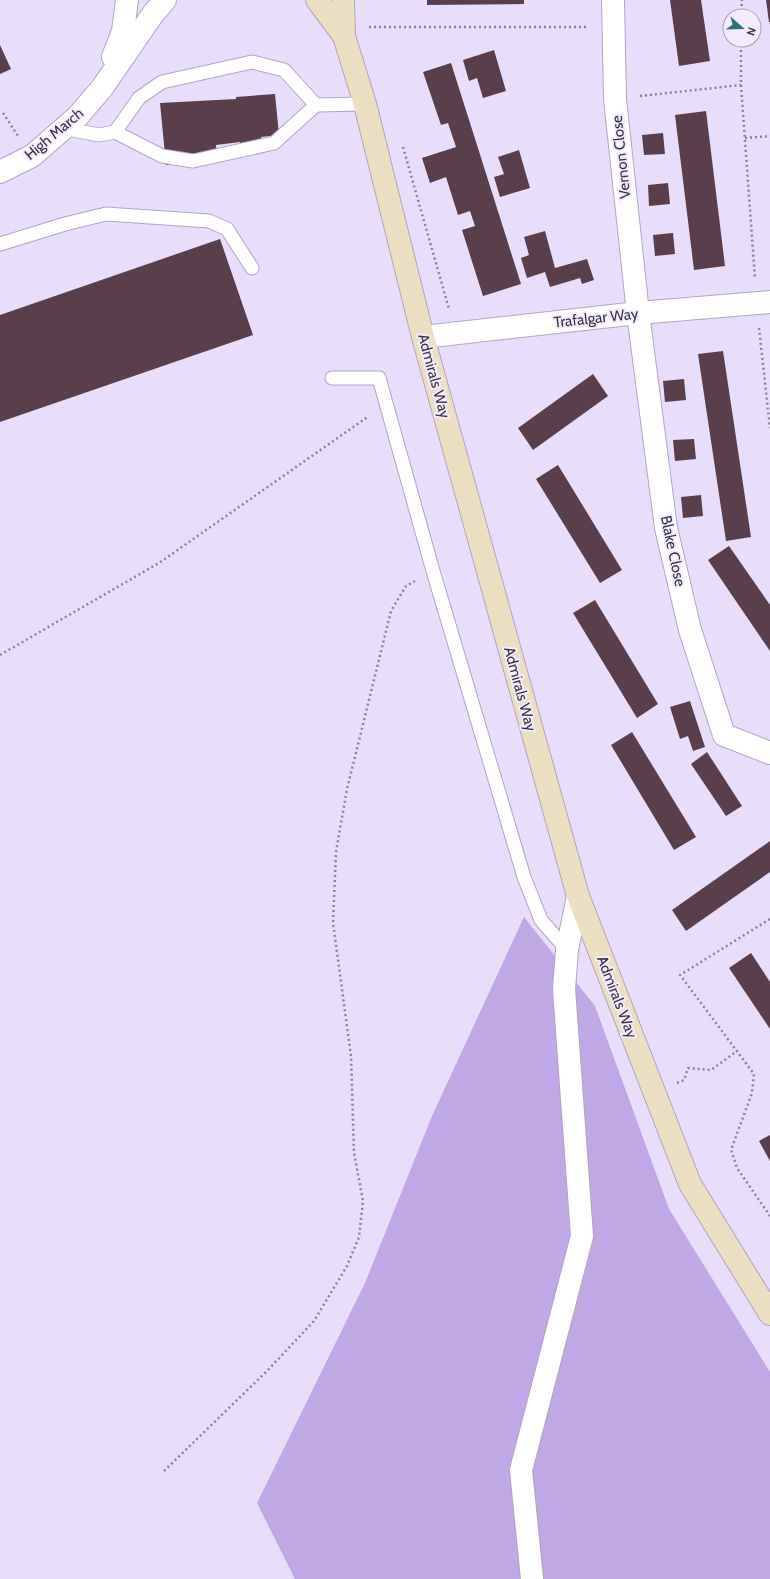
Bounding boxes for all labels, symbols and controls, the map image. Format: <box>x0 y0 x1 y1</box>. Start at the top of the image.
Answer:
north arrow <box>722 8 762 48</box>
text: N <box>743 25 759 37</box>
street label: High March <box>21 104 87 164</box>
street label: Vernon Close <box>608 114 634 200</box>
street label: Trafalgar Way <box>553 305 640 331</box>
street label: Admirals Way <box>414 332 454 421</box>
street label: Blake Close <box>657 514 689 588</box>
street label: Admirals Way <box>500 645 540 734</box>
street label: Admirals Way <box>593 953 641 1041</box>

